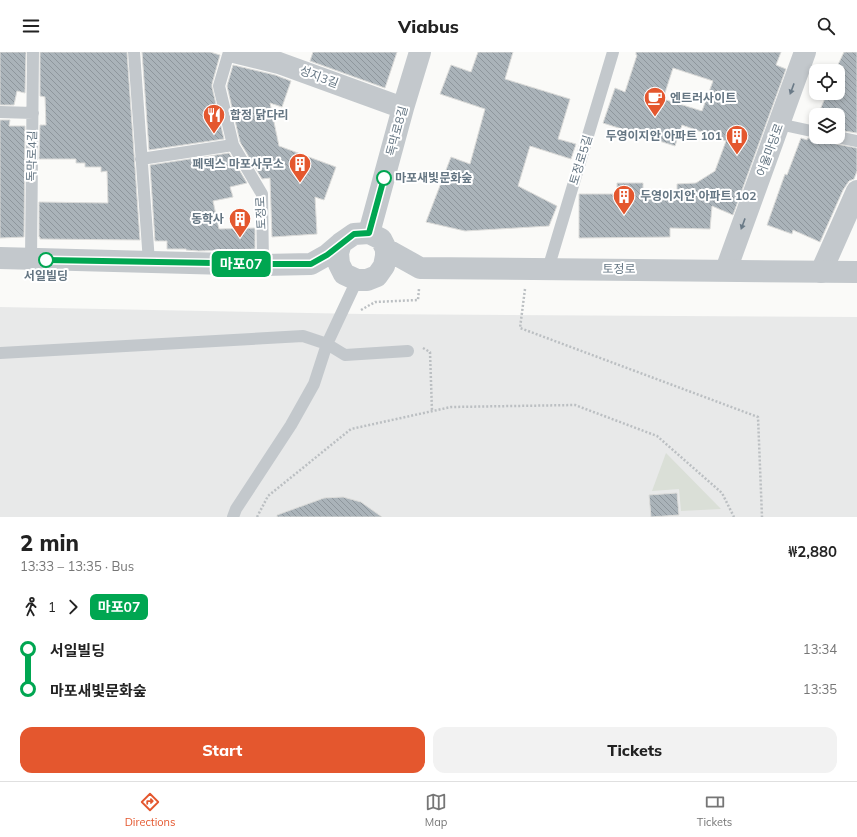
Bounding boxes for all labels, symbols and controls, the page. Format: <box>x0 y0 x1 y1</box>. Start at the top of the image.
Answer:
icon: menu <box>20 15 42 37</box>
text: Viabus <box>398 15 459 38</box>
icon: search <box>815 15 837 37</box>
street label: 성지3길 <box>298 63 341 90</box>
map controls <box>809 64 845 144</box>
button: locate <box>809 64 845 100</box>
one-way arrow <box>788 83 794 95</box>
cafe icon: 엔트러사이트 <box>642 85 668 118</box>
place label: 엔트러사이트 <box>670 90 736 105</box>
restaurant icon: 합정 닭다리 <box>201 102 227 135</box>
street label: 독막로8길 <box>383 104 410 158</box>
place label: 합정 닭다리 <box>230 107 289 122</box>
button: layers <box>809 108 845 144</box>
street label: 어울마당로 <box>753 121 786 178</box>
building icon: 두영이지안 아파트 101 <box>724 123 750 156</box>
place label: 두영이지안 아파트 101 <box>606 128 722 143</box>
street label: 독막로4길 <box>24 130 39 182</box>
street label: 토정로5길 <box>566 133 595 187</box>
building icon: 페덱스 마포사무소 <box>287 151 313 184</box>
place label: 페덱스 마포사무소 <box>192 156 284 171</box>
marker: 마포새빛문화숲 <box>376 170 392 186</box>
place label: 마포새빛문화숲 <box>395 170 472 185</box>
building icon: 두영이지안 아파트 102 <box>611 183 637 216</box>
place label: 두영이지안 아파트 102 <box>640 188 757 203</box>
street label: 토정로 <box>252 196 269 230</box>
building icon: 동학사 <box>227 206 253 239</box>
place label: 동학사 <box>191 211 224 226</box>
one-way arrow <box>740 219 746 231</box>
line badge: 마포07 <box>213 251 269 277</box>
marker: 서일빌딩 <box>38 252 54 268</box>
text: 마포07 <box>220 255 262 273</box>
street label: 토정로 <box>602 261 636 276</box>
place label: 서일빌딩 <box>24 268 68 283</box>
text: 2 min <box>20 529 79 557</box>
text: ₩2,880 <box>788 542 837 561</box>
text: 13:33 – 13:35 · Bus <box>20 558 134 574</box>
icon: walk <box>20 596 42 618</box>
icon: forward <box>62 596 84 618</box>
text: 마포07 <box>98 598 140 616</box>
text: 1 <box>48 599 56 615</box>
text: 서일빌딩 <box>50 641 105 660</box>
text: 13:34 <box>803 641 837 657</box>
text: 마포새빛문화숲 <box>50 681 147 700</box>
text: 13:35 <box>803 681 837 697</box>
button: Start <box>20 727 425 773</box>
button: Tickets <box>433 727 837 773</box>
tab: Directions <box>125 791 176 829</box>
tab: Map <box>425 791 447 829</box>
tab: Tickets <box>697 791 732 829</box>

